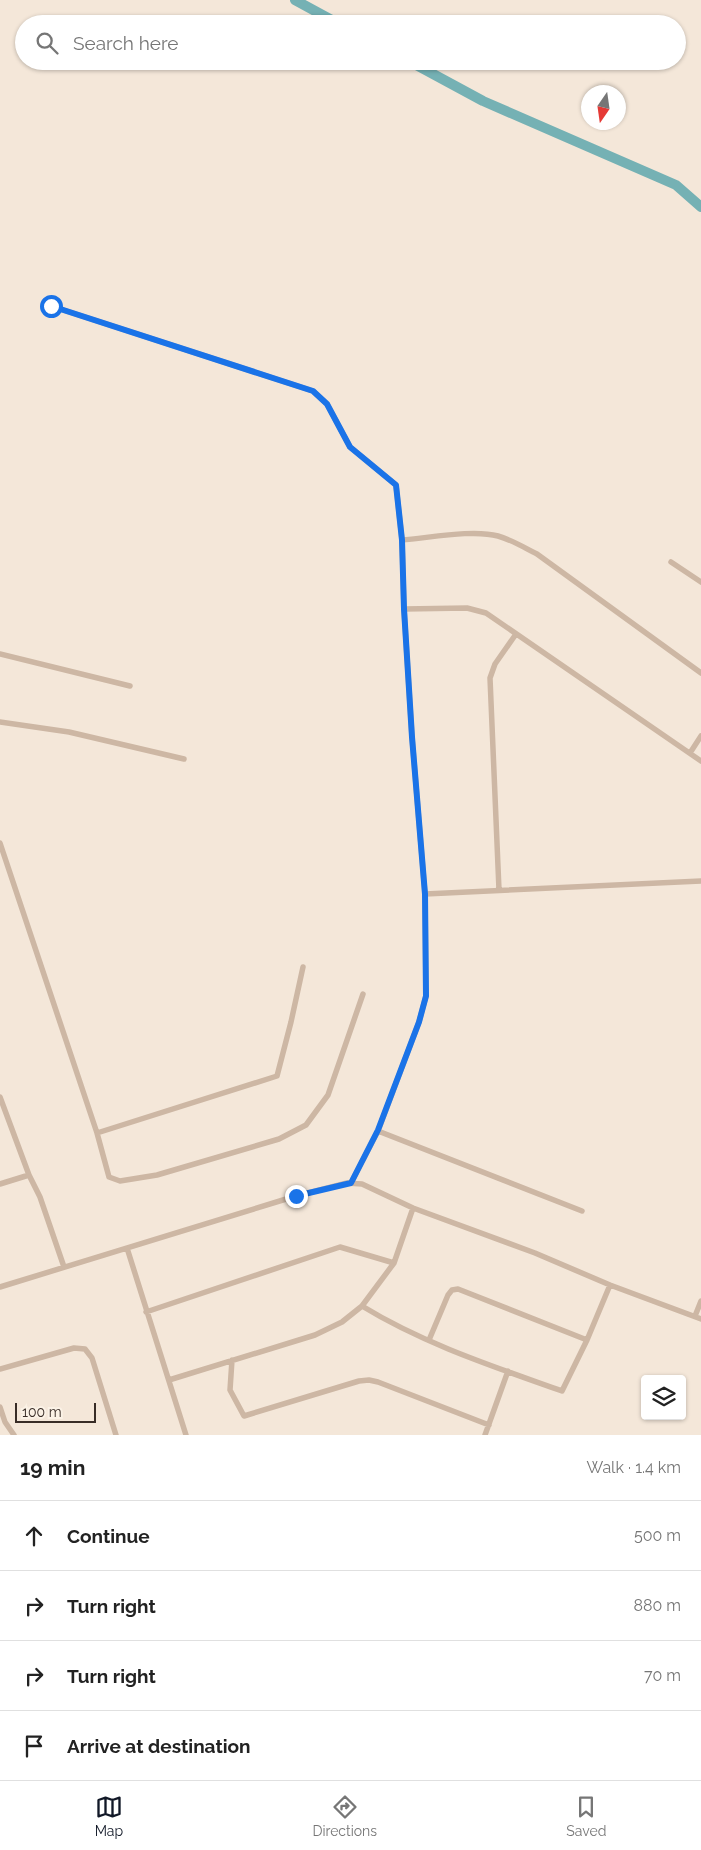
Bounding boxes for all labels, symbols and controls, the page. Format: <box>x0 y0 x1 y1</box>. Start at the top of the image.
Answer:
search box <box>15 15 686 70</box>
icon: search <box>33 29 61 57</box>
text: Search here <box>73 32 179 54</box>
north arrow <box>581 85 626 130</box>
route start <box>40 295 63 318</box>
route end <box>285 1185 308 1208</box>
map controls <box>641 1375 686 1420</box>
button: layers <box>641 1375 686 1420</box>
scale bar <box>15 1400 96 1423</box>
text: 100 m <box>22 1404 62 1420</box>
text: 19 min <box>20 1455 85 1480</box>
text: Walk · 1.4 km <box>587 1458 681 1477</box>
icon: ahead <box>20 1522 48 1550</box>
text: Continue <box>67 1525 150 1547</box>
text: 500 m <box>634 1526 681 1545</box>
icon: right <box>20 1592 48 1620</box>
text: Turn right <box>67 1595 156 1617</box>
text: 880 m <box>633 1596 681 1615</box>
icon: right <box>20 1662 48 1690</box>
text: Turn right <box>67 1665 156 1687</box>
text: 70 m <box>644 1666 681 1685</box>
icon: arrive <box>20 1732 48 1760</box>
text: Arrive at destination <box>67 1735 251 1757</box>
tab: Map <box>95 1793 123 1839</box>
tab: Directions <box>312 1793 377 1839</box>
tab: Saved <box>566 1793 606 1839</box>

